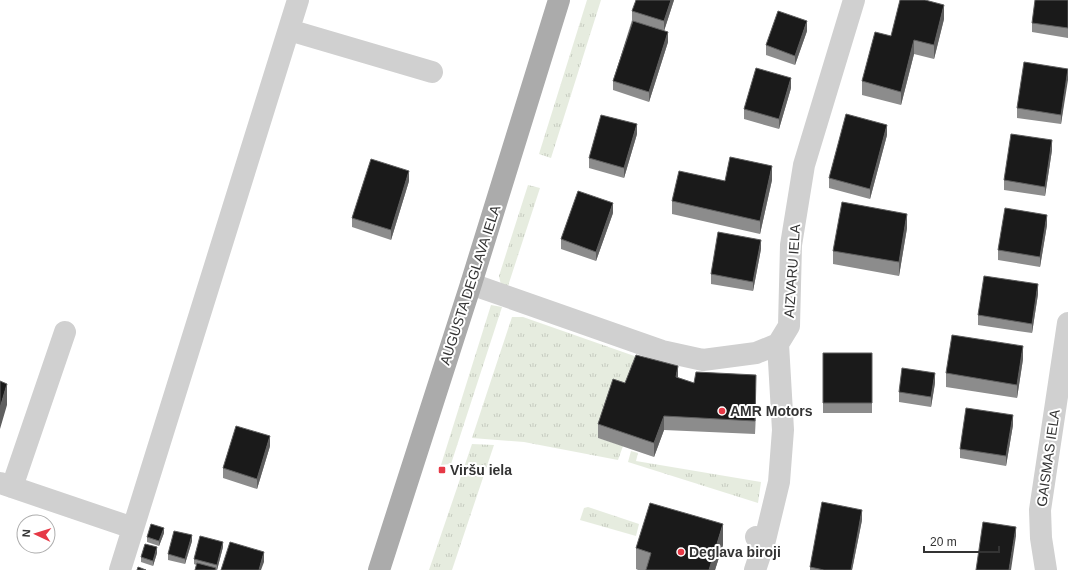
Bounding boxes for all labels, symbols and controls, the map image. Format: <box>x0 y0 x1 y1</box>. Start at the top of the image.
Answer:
street label: AUGUSTA DEGLAVA IELA <box>437 202 504 367</box>
street label: AIZVARU IELA <box>781 223 803 318</box>
place label: AMR Motors <box>730 403 813 419</box>
marker: AMR Motors <box>717 406 727 416</box>
street label: GAISMAS IELA <box>1033 408 1063 508</box>
place label: Viršu iela <box>450 462 512 478</box>
marker: Viršu iela <box>437 465 447 475</box>
north arrow <box>16 514 56 554</box>
scale bar <box>924 528 999 554</box>
text: N <box>20 529 32 538</box>
text: 20 m <box>930 535 957 549</box>
place label: Deglava biroji <box>689 544 781 560</box>
marker: Deglava biroji <box>676 547 686 557</box>

